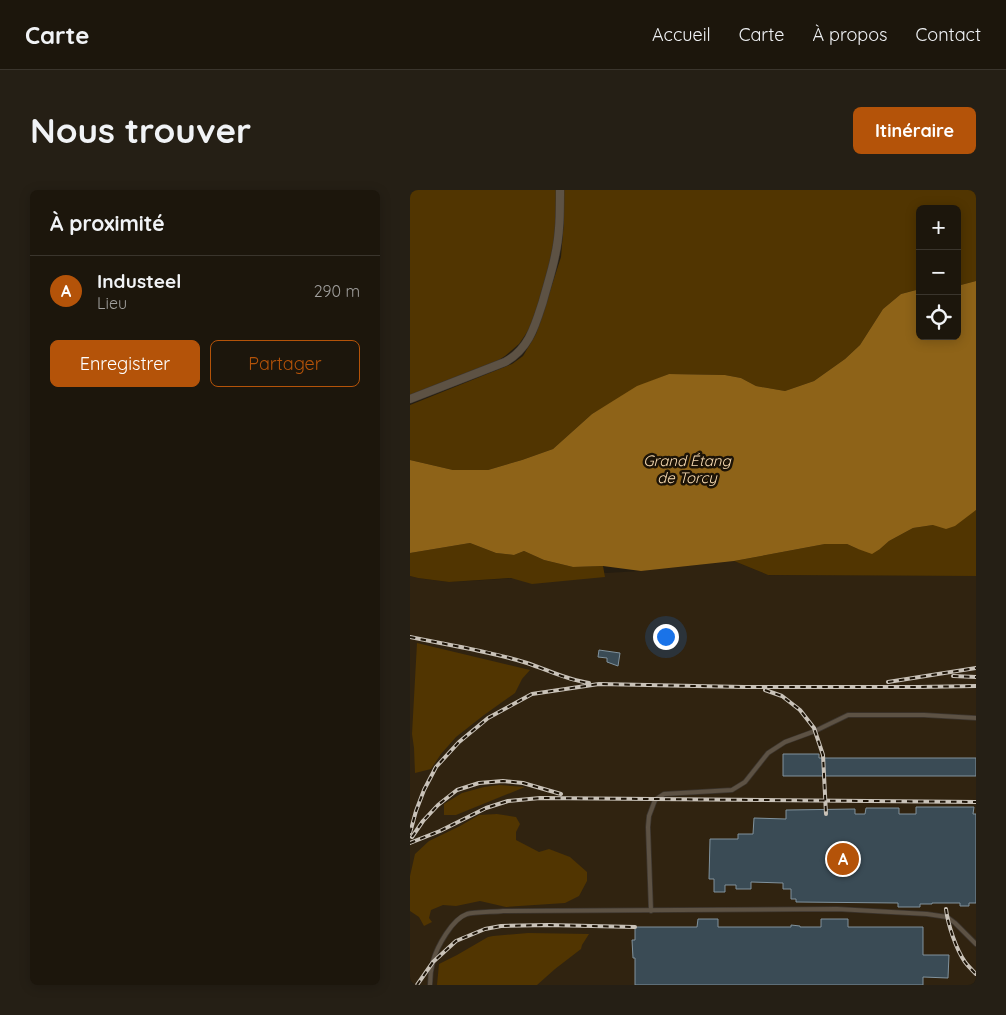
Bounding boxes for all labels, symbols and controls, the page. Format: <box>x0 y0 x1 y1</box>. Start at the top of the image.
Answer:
text: Carte <box>25 20 89 50</box>
text: Accueil <box>652 23 711 46</box>
text: Carte <box>739 23 784 46</box>
text: À propos <box>812 23 888 46</box>
text: Contact <box>916 23 981 46</box>
button: Itinéraire <box>853 107 976 154</box>
text: Nous trouver <box>30 108 251 152</box>
map controls <box>916 205 961 340</box>
button: + <box>916 205 961 250</box>
text: À proximité <box>50 210 165 236</box>
button: − <box>916 250 961 295</box>
text: Industeel <box>97 269 181 293</box>
text: A <box>61 281 71 301</box>
text: 290 m <box>314 281 360 301</box>
text: Lieu <box>97 293 127 313</box>
button: locate <box>916 295 961 340</box>
button: Enregistrer <box>50 340 200 387</box>
button: Partager <box>210 340 360 387</box>
water label: Grand Étang de Torcy <box>643 451 732 487</box>
your location <box>653 624 679 650</box>
pin: A <box>827 840 859 878</box>

